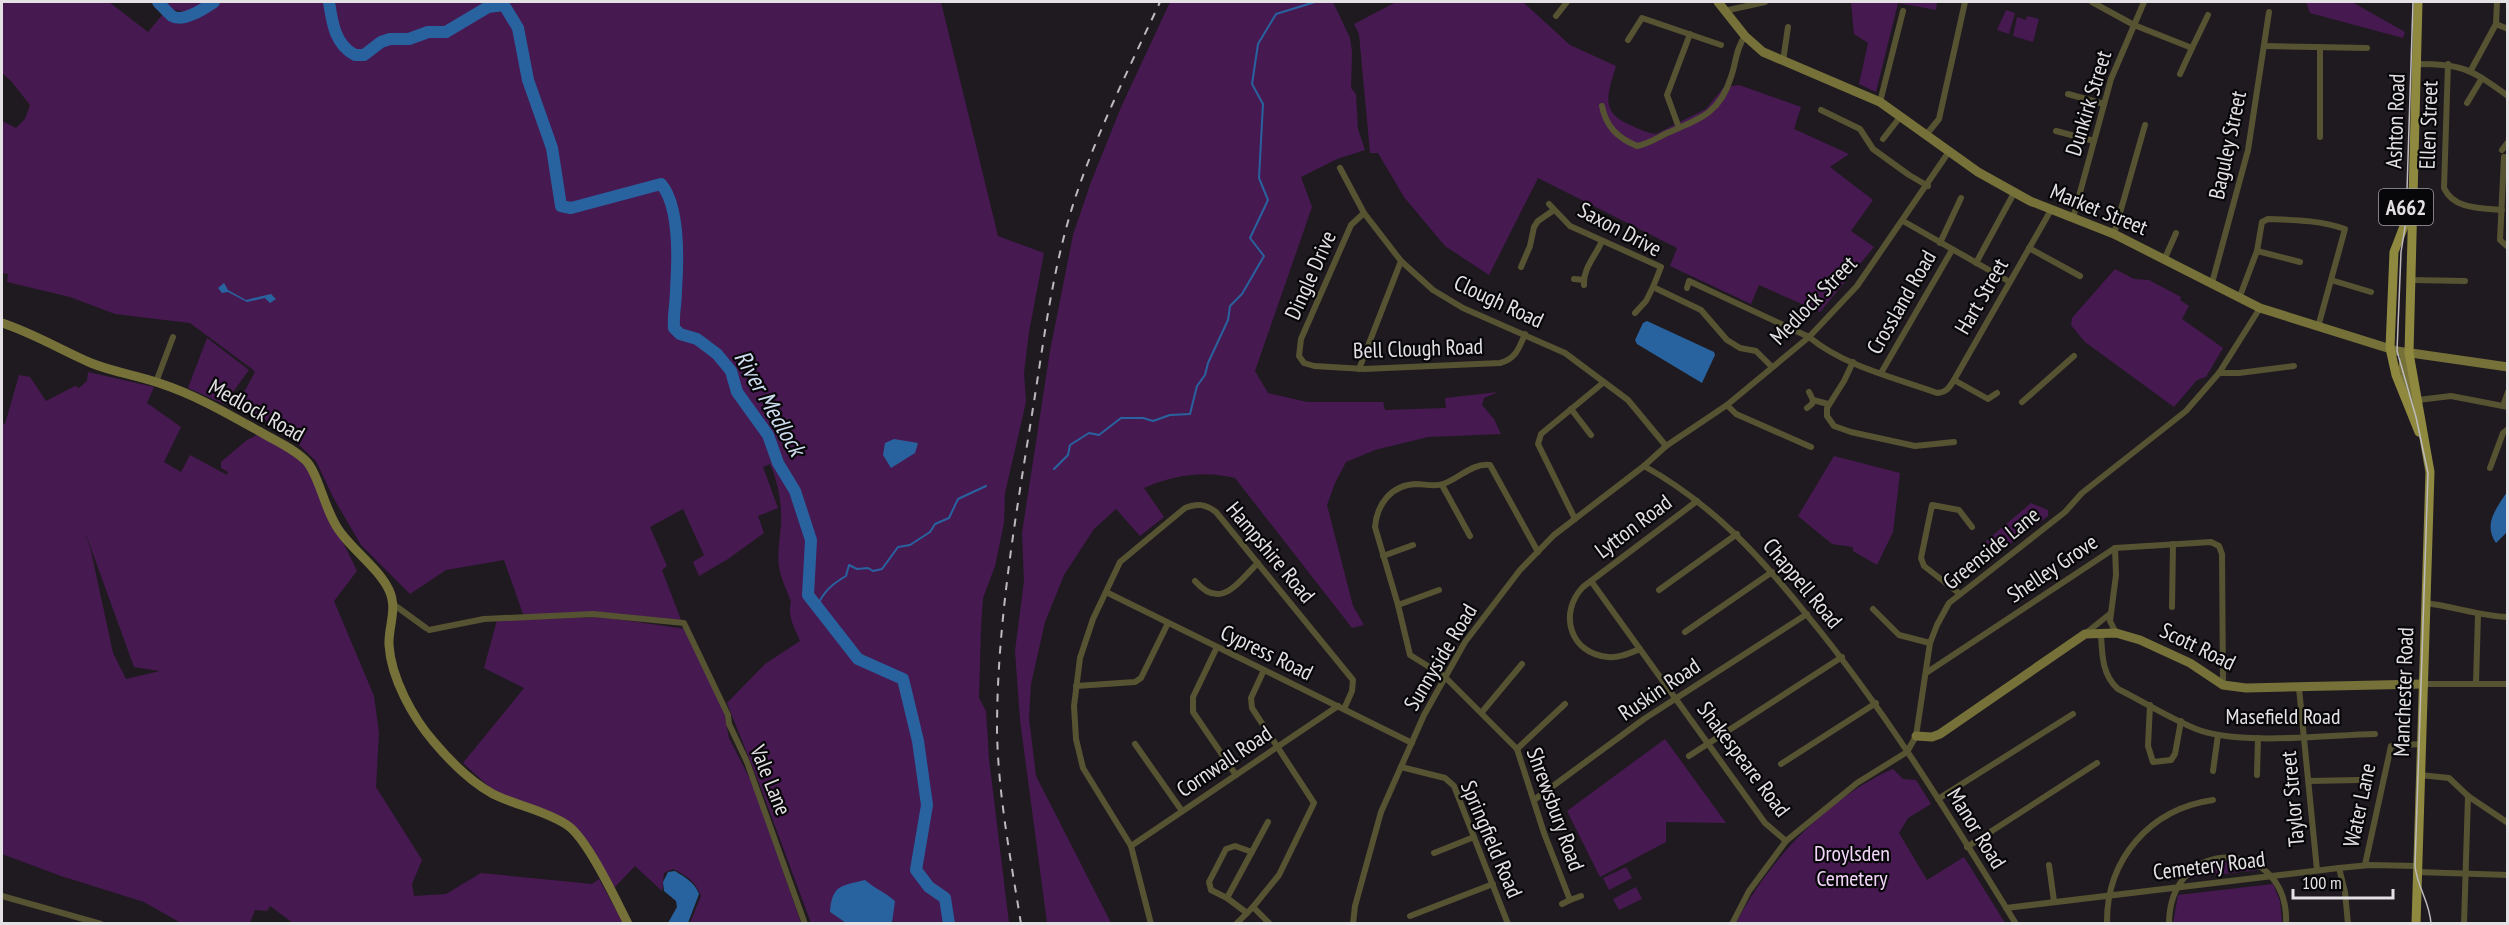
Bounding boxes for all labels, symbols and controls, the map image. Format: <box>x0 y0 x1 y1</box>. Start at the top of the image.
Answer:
street label: Dunkirk Street <box>2059 47 2117 159</box>
street label: Ashton Road <box>2379 73 2411 169</box>
street label: Ellen Street <box>2412 80 2444 170</box>
street label: Baguley Street <box>2202 88 2252 202</box>
street label: Market Street <box>2046 177 2152 241</box>
road number: A662 <box>2379 189 2433 225</box>
street label: Saxon Drive <box>1573 195 1667 263</box>
street label: Dingle Drive <box>1278 226 1342 324</box>
street label: Crossland Road <box>1860 245 1942 359</box>
street label: Medlock Street <box>1764 250 1862 350</box>
street label: Hart Street <box>1948 253 2014 339</box>
street label: Clough Road <box>1450 268 1548 334</box>
street label: Bell Clough Road <box>1353 332 1483 364</box>
water label: River Medlock <box>727 345 814 464</box>
street label: Medlock Road <box>204 372 310 448</box>
street label: Lytton Road <box>1589 488 1677 564</box>
street label: Hampshire Road <box>1221 496 1321 608</box>
street label: Greenside Lane <box>1937 501 2045 595</box>
street label: Shelley Grove <box>2001 528 2103 608</box>
street label: Chappell Road <box>1757 532 1849 634</box>
street label: Sunnyside Road <box>1397 599 1483 715</box>
street label: Scott Road <box>2156 616 2240 676</box>
street label: Cypress Road <box>1216 618 1318 686</box>
street label: Manchester Road <box>2387 627 2419 757</box>
street label: Ruskin Road <box>1613 651 1705 727</box>
street label: Shakespeare Road <box>1691 696 1797 822</box>
street label: Masefield Road <box>2226 702 2340 730</box>
street label: Cornwall Road <box>1171 719 1277 803</box>
street label: Vale Lane <box>744 740 798 819</box>
street label: Shrewsbury Road <box>1521 743 1591 875</box>
street label: Taylor Street <box>2274 750 2310 848</box>
street label: Water Lane <box>2336 761 2382 849</box>
street label: Springfield Road <box>1455 776 1529 902</box>
street label: Manor Road <box>1941 782 2013 874</box>
park label: Droylsden Cemetery <box>1814 839 1890 892</box>
street label: Cemetery Road <box>2151 844 2267 886</box>
scale bar <box>2293 862 2394 900</box>
text: 100 m <box>2302 871 2342 894</box>

